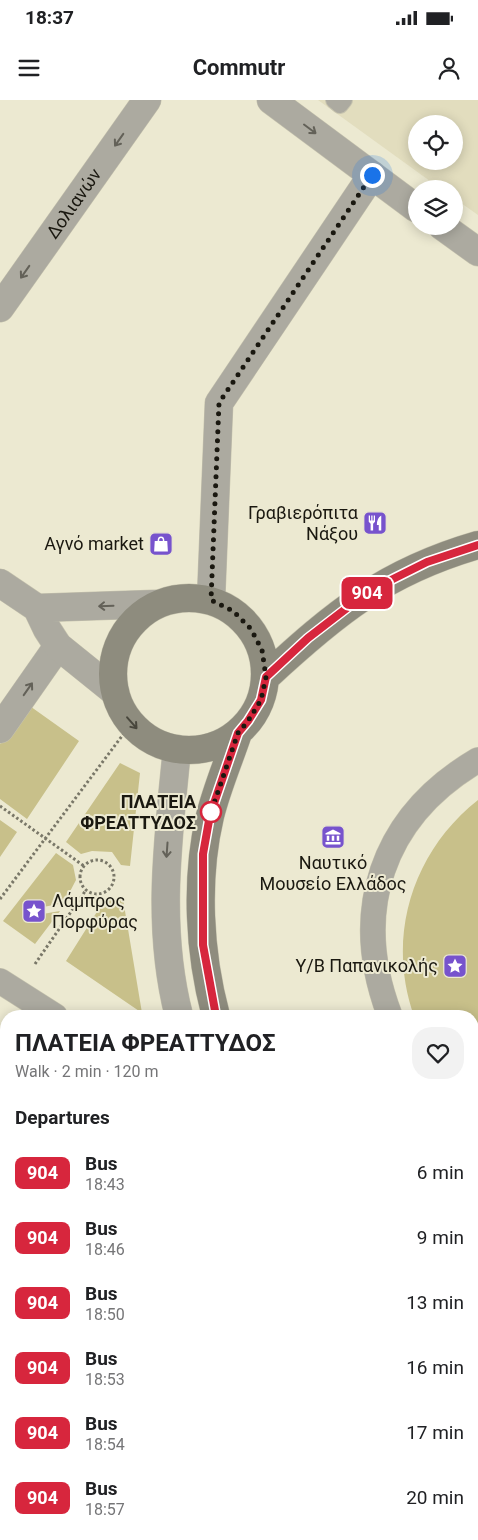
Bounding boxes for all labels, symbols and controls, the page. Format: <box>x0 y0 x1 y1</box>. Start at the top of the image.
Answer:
text: 18:37 <box>25 6 74 29</box>
icon: menu <box>15 54 43 82</box>
icon: person <box>435 54 463 82</box>
text: Commutr <box>193 55 285 80</box>
map controls <box>408 115 463 235</box>
button: locate <box>408 115 463 170</box>
one-way arrow <box>303 124 317 134</box>
one-way arrow <box>114 133 124 147</box>
your location <box>360 163 385 188</box>
street label: Δολιανών <box>42 164 106 242</box>
button: layers <box>408 180 463 235</box>
one-way arrow <box>20 265 30 279</box>
place label: Γραβιερόπιτα Νάξου <box>248 502 359 544</box>
restaurant icon: Γραβιερόπιτα Νάξου <box>362 510 388 536</box>
shop icon: Αγνό market <box>148 531 174 557</box>
place label: Αγνό market <box>44 533 144 554</box>
line badge: 904 <box>338 577 396 609</box>
text: 904 <box>352 582 382 603</box>
one-way arrow <box>99 601 115 611</box>
one-way arrow <box>23 682 33 696</box>
one-way arrow <box>126 716 137 729</box>
place label: ΠΛΑΤΕΙΑ ΦΡΕΑΤΤΥΔΟΣ <box>80 791 197 833</box>
marker: ΠΛΑΤΕΙΑ ΦΡΕΑΤΤΥΔΟΣ <box>200 801 222 823</box>
museum icon: Ναυτικό Μουσείο Ελλάδος <box>320 824 346 850</box>
one-way arrow <box>163 842 172 858</box>
place label: Ναυτικό Μουσείο Ελλάδος <box>260 852 406 894</box>
place label: Λάμπρος Πορφύρας <box>52 890 138 932</box>
place icon: Λάμπρος Πορφύρας <box>21 898 47 924</box>
place icon: Υ/Β Παπανικολής <box>442 953 468 979</box>
place label: Υ/Β Παπανικολής <box>295 955 438 976</box>
button: heart <box>412 1027 464 1079</box>
text: ΠΛΑΤΕΙΑ ΦΡΕΑΤΤΥΔΟΣ <box>15 1029 276 1057</box>
text: Walk · 2 min · 120 m <box>15 1062 159 1081</box>
text: Departures <box>15 1106 110 1129</box>
text: Bus <box>85 1152 118 1175</box>
text: 6 min <box>417 1161 464 1184</box>
text: 904 <box>27 1162 58 1183</box>
text: 18:43 <box>85 1175 125 1194</box>
text: Bus <box>85 1217 118 1240</box>
text: 9 min <box>417 1226 464 1249</box>
text: 904 <box>27 1227 58 1248</box>
text: 18:46 <box>85 1240 125 1259</box>
text: Bus <box>85 1282 118 1305</box>
text: 13 min <box>406 1291 464 1314</box>
text: 904 <box>27 1292 58 1313</box>
text: 18:50 <box>85 1305 125 1324</box>
text: Bus <box>85 1347 118 1370</box>
text: 16 min <box>406 1356 464 1379</box>
text: 904 <box>27 1357 58 1378</box>
text: 18:53 <box>85 1370 125 1389</box>
text: Bus <box>85 1412 118 1435</box>
text: 17 min <box>406 1421 464 1444</box>
text: 904 <box>27 1422 58 1443</box>
text: 18:54 <box>85 1435 125 1454</box>
text: Bus <box>85 1477 118 1500</box>
text: 20 min <box>406 1486 464 1509</box>
text: 904 <box>27 1487 58 1508</box>
text: 18:57 <box>85 1500 125 1519</box>

